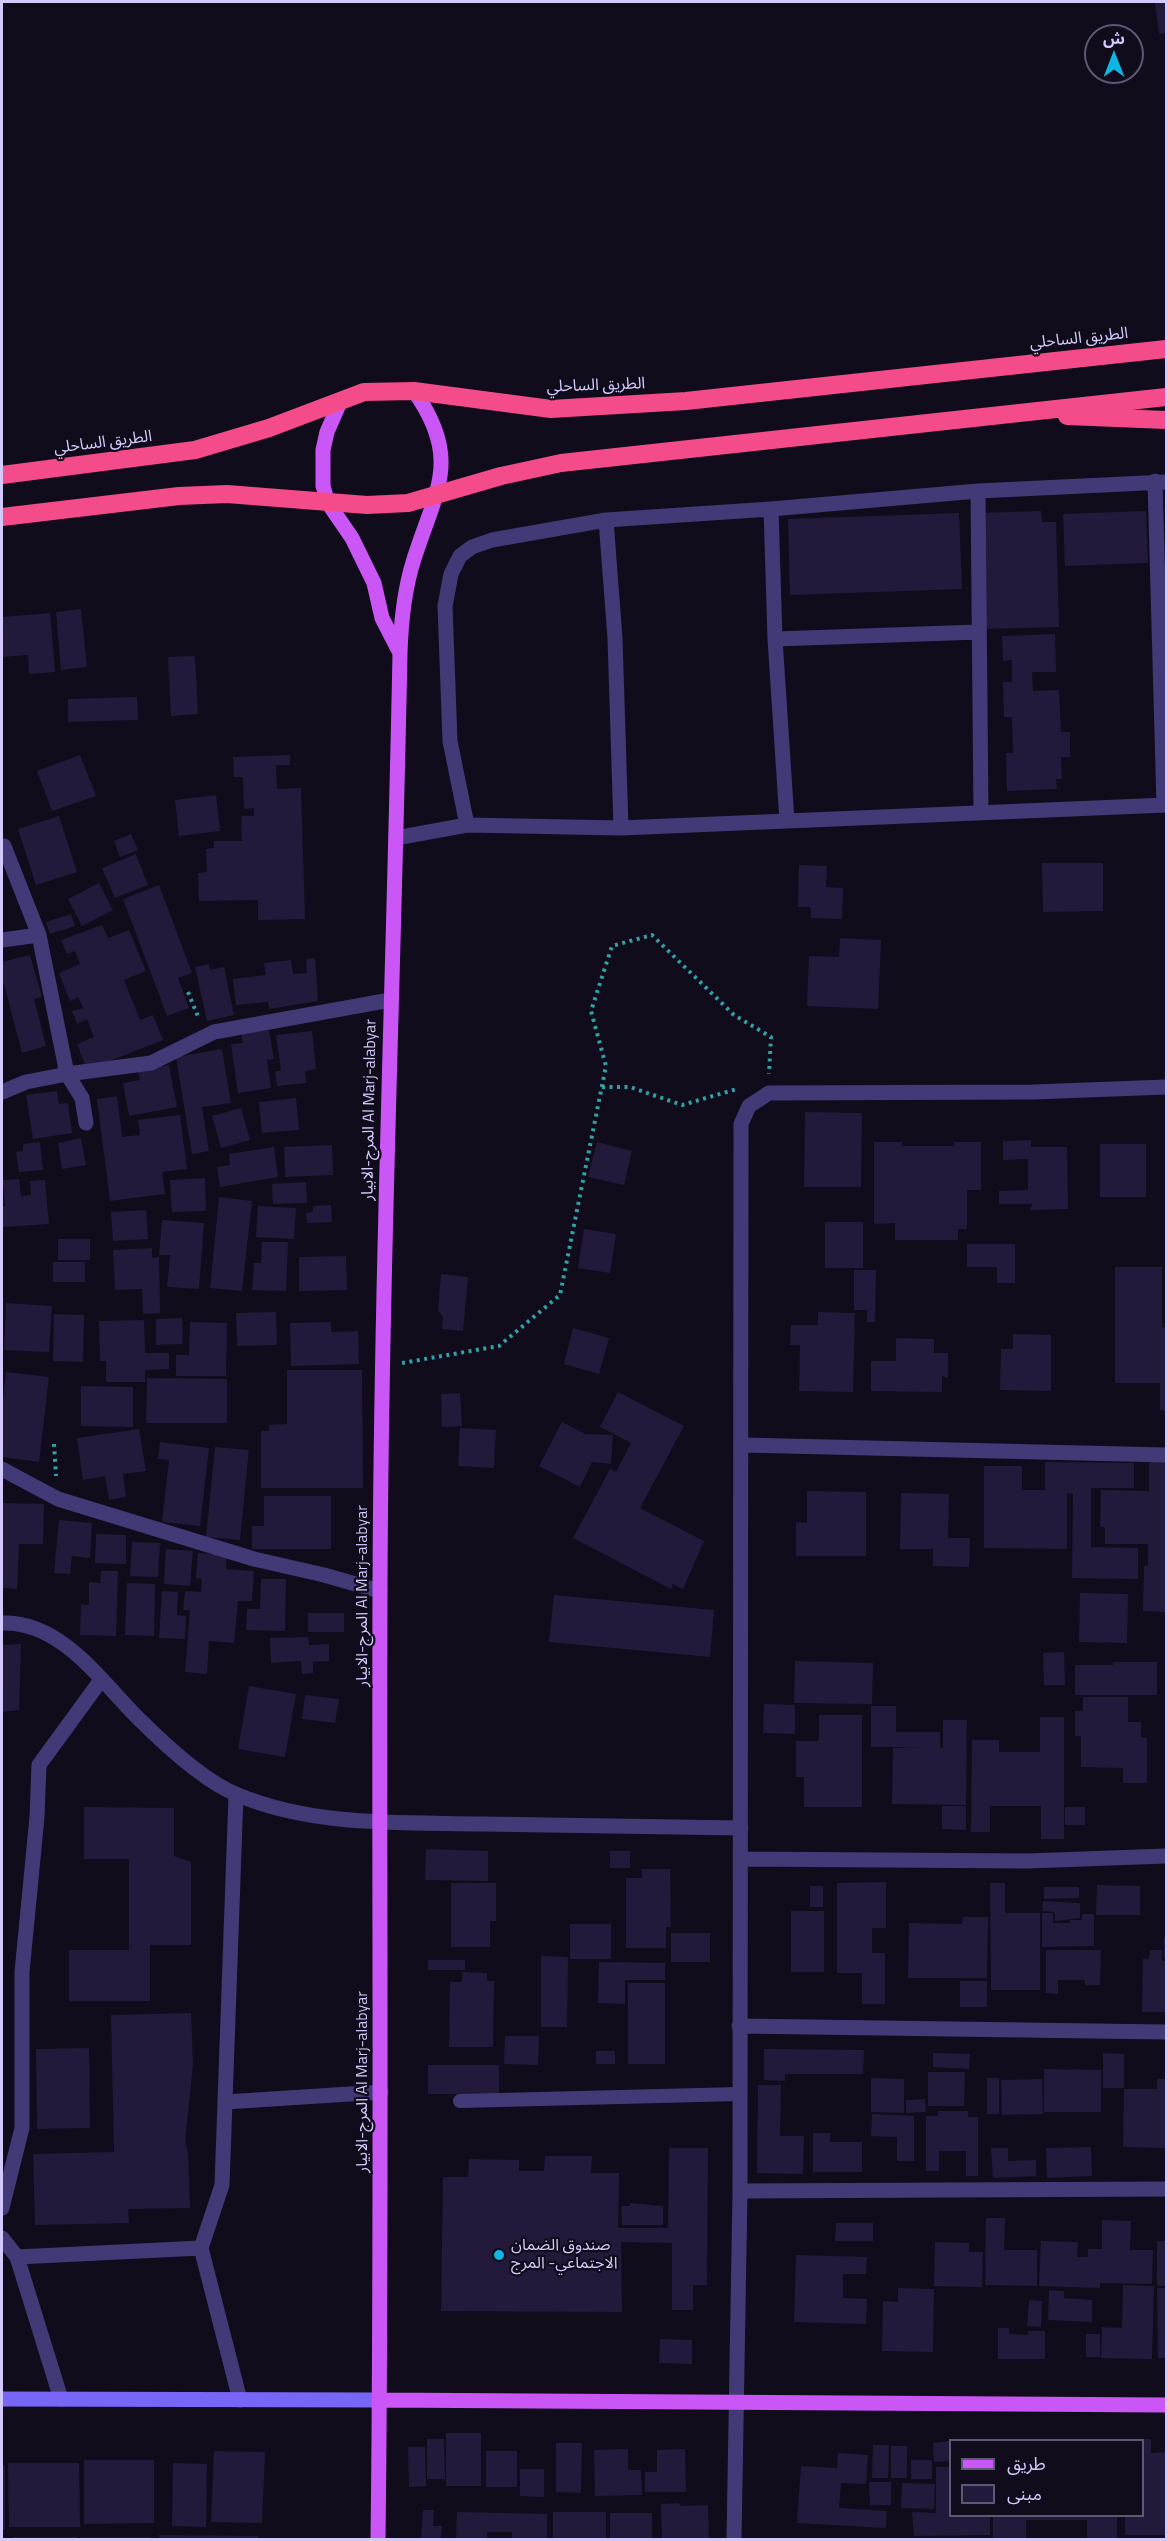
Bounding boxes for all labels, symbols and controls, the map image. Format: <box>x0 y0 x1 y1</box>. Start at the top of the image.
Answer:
north arrow <box>1084 24 1144 84</box>
text: ش <box>1103 26 1125 50</box>
street label: الطريق الساحلي <box>1029 324 1129 354</box>
street label: الطريق الساحلي <box>546 375 646 397</box>
street label: الطريق الساحلي <box>53 427 153 459</box>
street label: المرج-الابيار Al Marj-alabyar <box>359 1019 381 1201</box>
street label: المرج-الابيار Al Marj-alabyar <box>353 1505 373 1687</box>
street label: المرج-الابيار Al Marj-alabyar <box>353 1991 373 2173</box>
place label: صندوق الضمان الاجتماعي- المرج <box>511 2236 618 2274</box>
marker: صندوق الضمان الاجتماعي- المرج <box>492 2248 506 2262</box>
legend <box>949 2439 1144 2517</box>
text: طريق <box>1007 2450 1046 2477</box>
text: مبنى <box>1007 2480 1042 2507</box>

